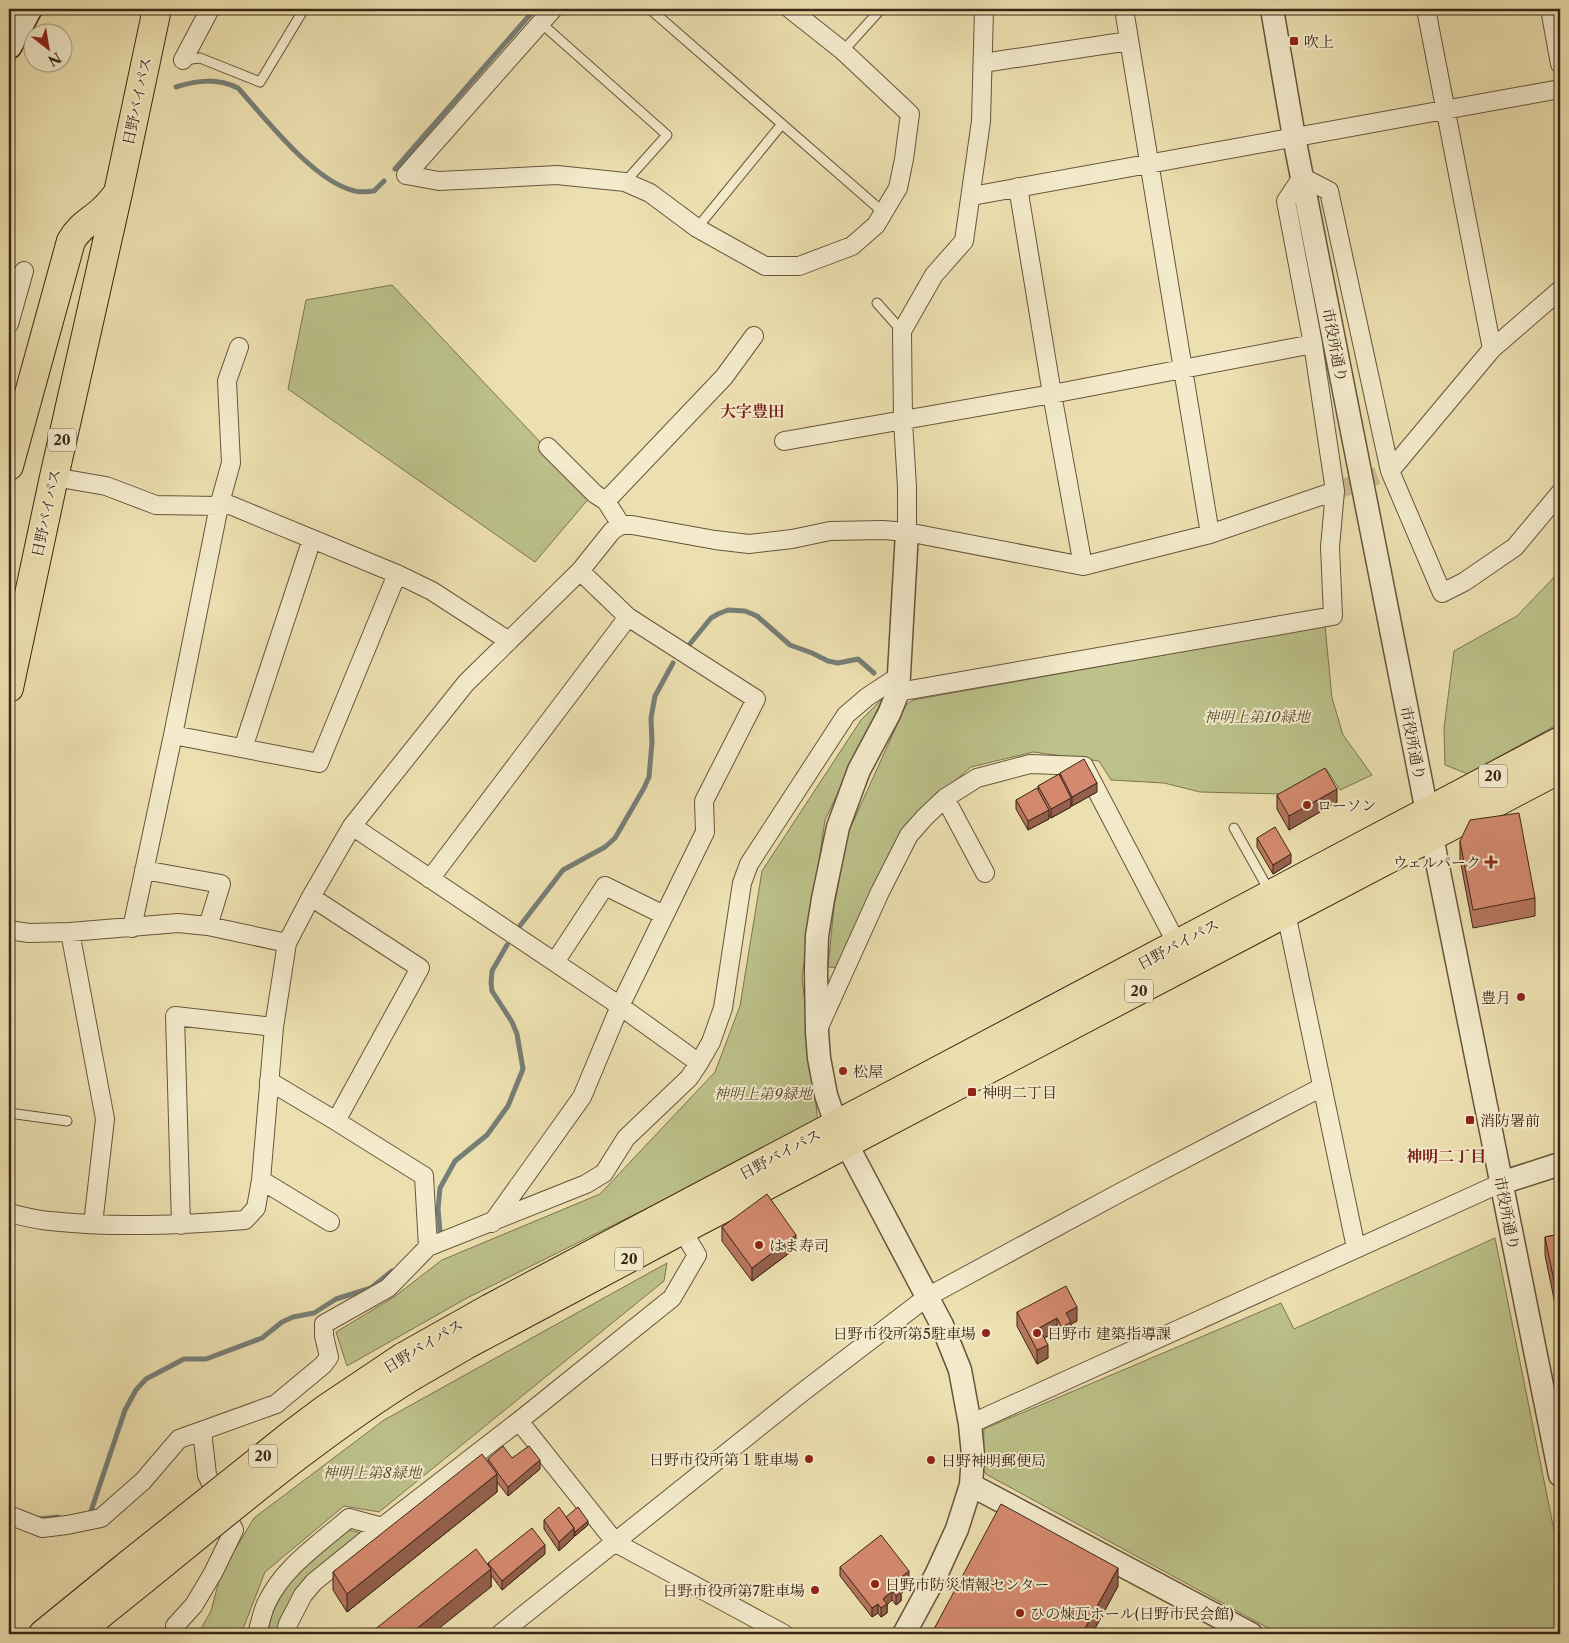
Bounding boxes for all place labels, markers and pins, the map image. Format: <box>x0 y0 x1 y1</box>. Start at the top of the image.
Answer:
place label: 吹上 <box>1304 32 1334 51</box>
marker: 吹上 <box>1288 35 1300 47</box>
place label: ローソン <box>1317 796 1376 815</box>
marker: ローソン <box>1301 799 1313 811</box>
place label: ウェルパーク <box>1393 853 1481 872</box>
marker: ウェルパーク <box>1485 856 1497 868</box>
place label: 豊月 <box>1481 988 1511 1007</box>
marker: 豊月 <box>1515 991 1527 1003</box>
place label: 松屋 <box>853 1062 883 1081</box>
marker: 松屋 <box>837 1065 849 1077</box>
place label: 神明二丁目 <box>982 1083 1057 1102</box>
marker: 神明二丁目 <box>966 1086 978 1098</box>
place label: 消防署前 <box>1480 1111 1540 1130</box>
marker: 消防署前 <box>1464 1114 1476 1126</box>
place label: はま寿司 <box>769 1236 829 1255</box>
marker: はま寿司 <box>753 1239 765 1251</box>
place label: 日野市役所第5駐車場 <box>833 1324 976 1343</box>
place label: 日野市 建築指導課 <box>1047 1324 1171 1343</box>
marker: 日野市役所第5駐車場 <box>980 1327 992 1339</box>
marker: 日野市 建築指導課 <box>1031 1327 1043 1339</box>
place label: 日野市役所第１駐車場 <box>649 1450 799 1469</box>
place label: 日野神明郵便局 <box>941 1451 1046 1470</box>
marker: 日野市役所第１駐車場 <box>803 1453 815 1465</box>
marker: 日野神明郵便局 <box>925 1454 937 1466</box>
place label: 日野市防災情報センター <box>885 1575 1049 1594</box>
marker: 日野市防災情報センター <box>869 1578 881 1590</box>
place label: 日野市役所第7駐車場 <box>663 1581 805 1600</box>
marker: 日野市役所第7駐車場 <box>809 1584 821 1596</box>
place label: ひの煉瓦ホール(日野市民会館) <box>1030 1604 1234 1623</box>
marker: ひの煉瓦ホール(日野市民会館) <box>1014 1607 1026 1619</box>

